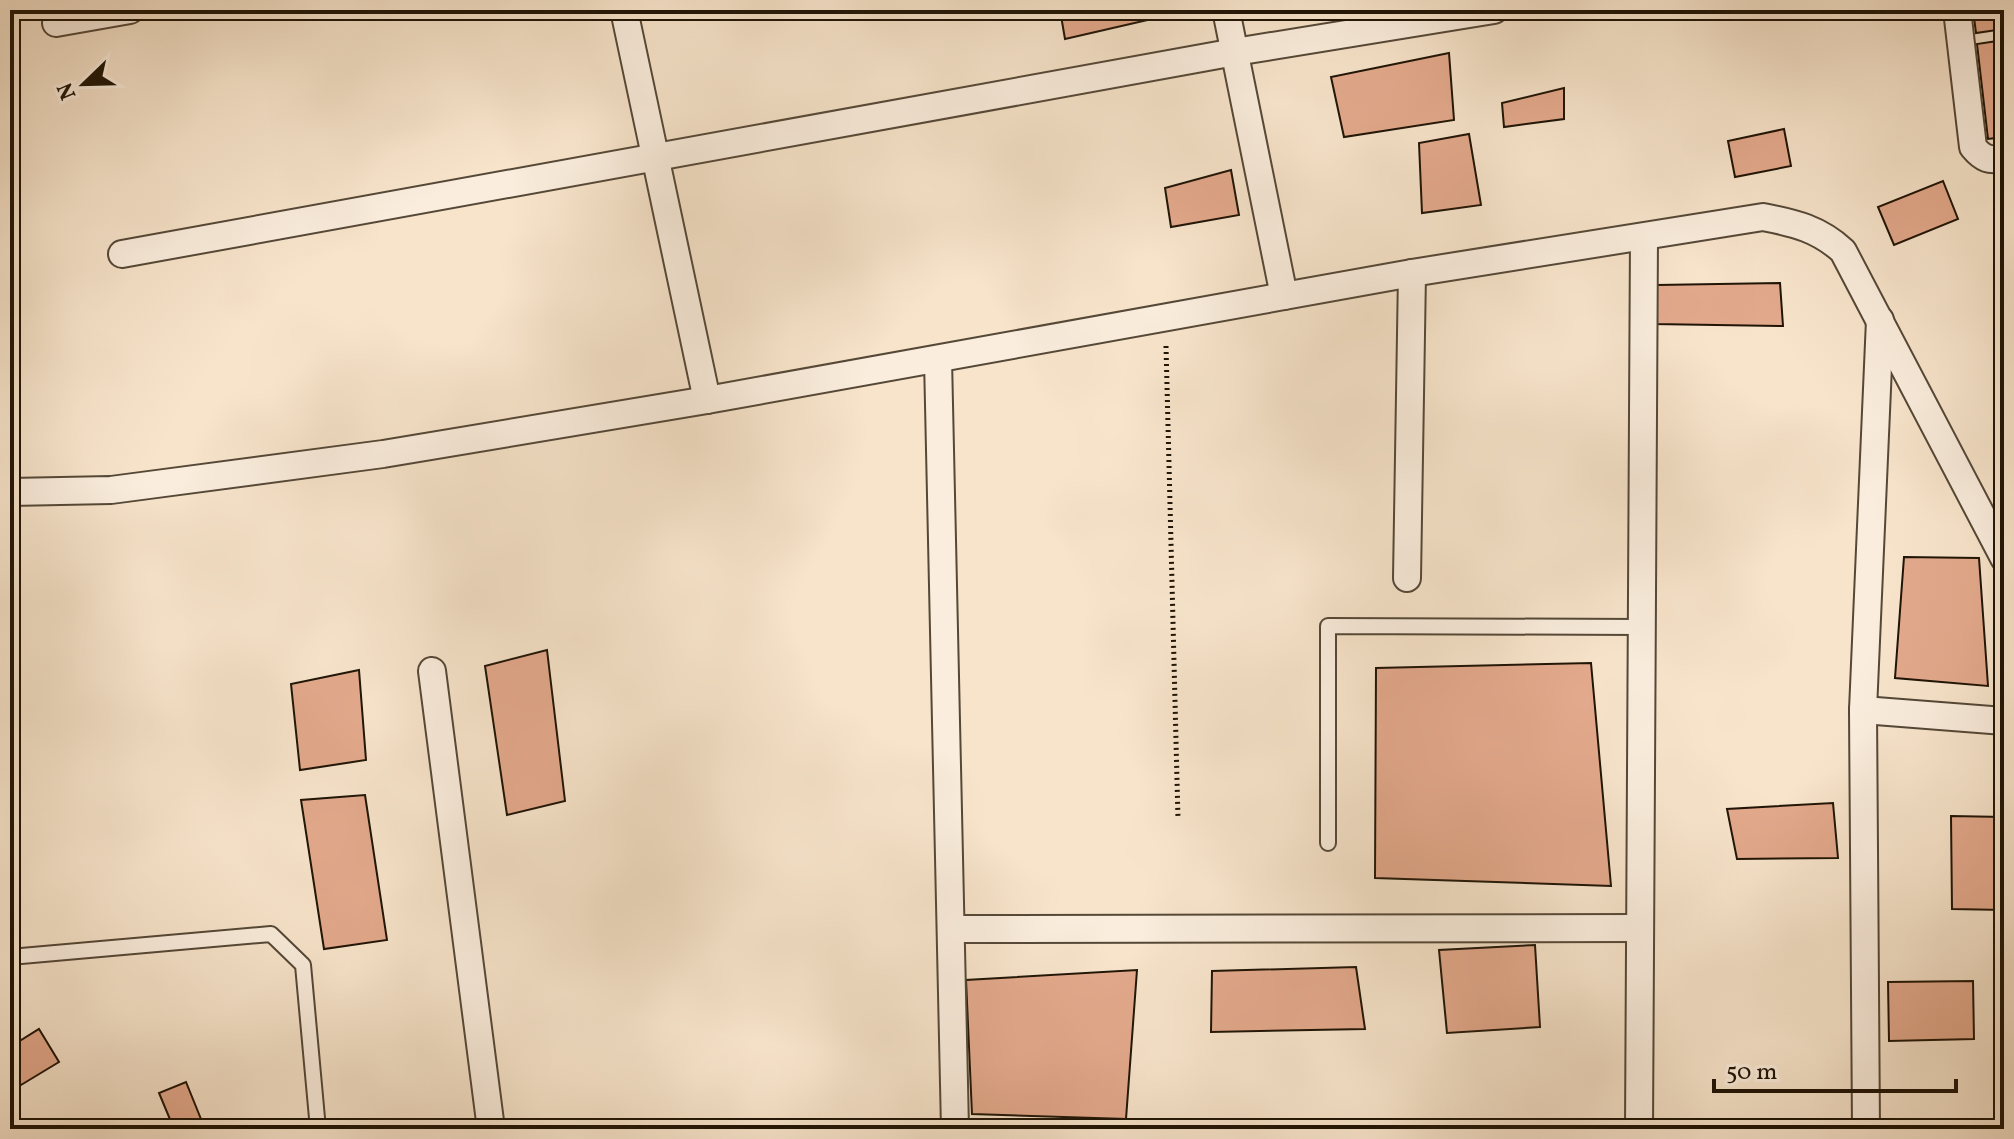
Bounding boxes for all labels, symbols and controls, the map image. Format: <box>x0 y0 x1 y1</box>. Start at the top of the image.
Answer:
north arrow <box>44 44 124 124</box>
text: N <box>50 77 85 104</box>
scale bar <box>1714 1043 1956 1093</box>
text: 50 m <box>1726 1056 1778 1090</box>

